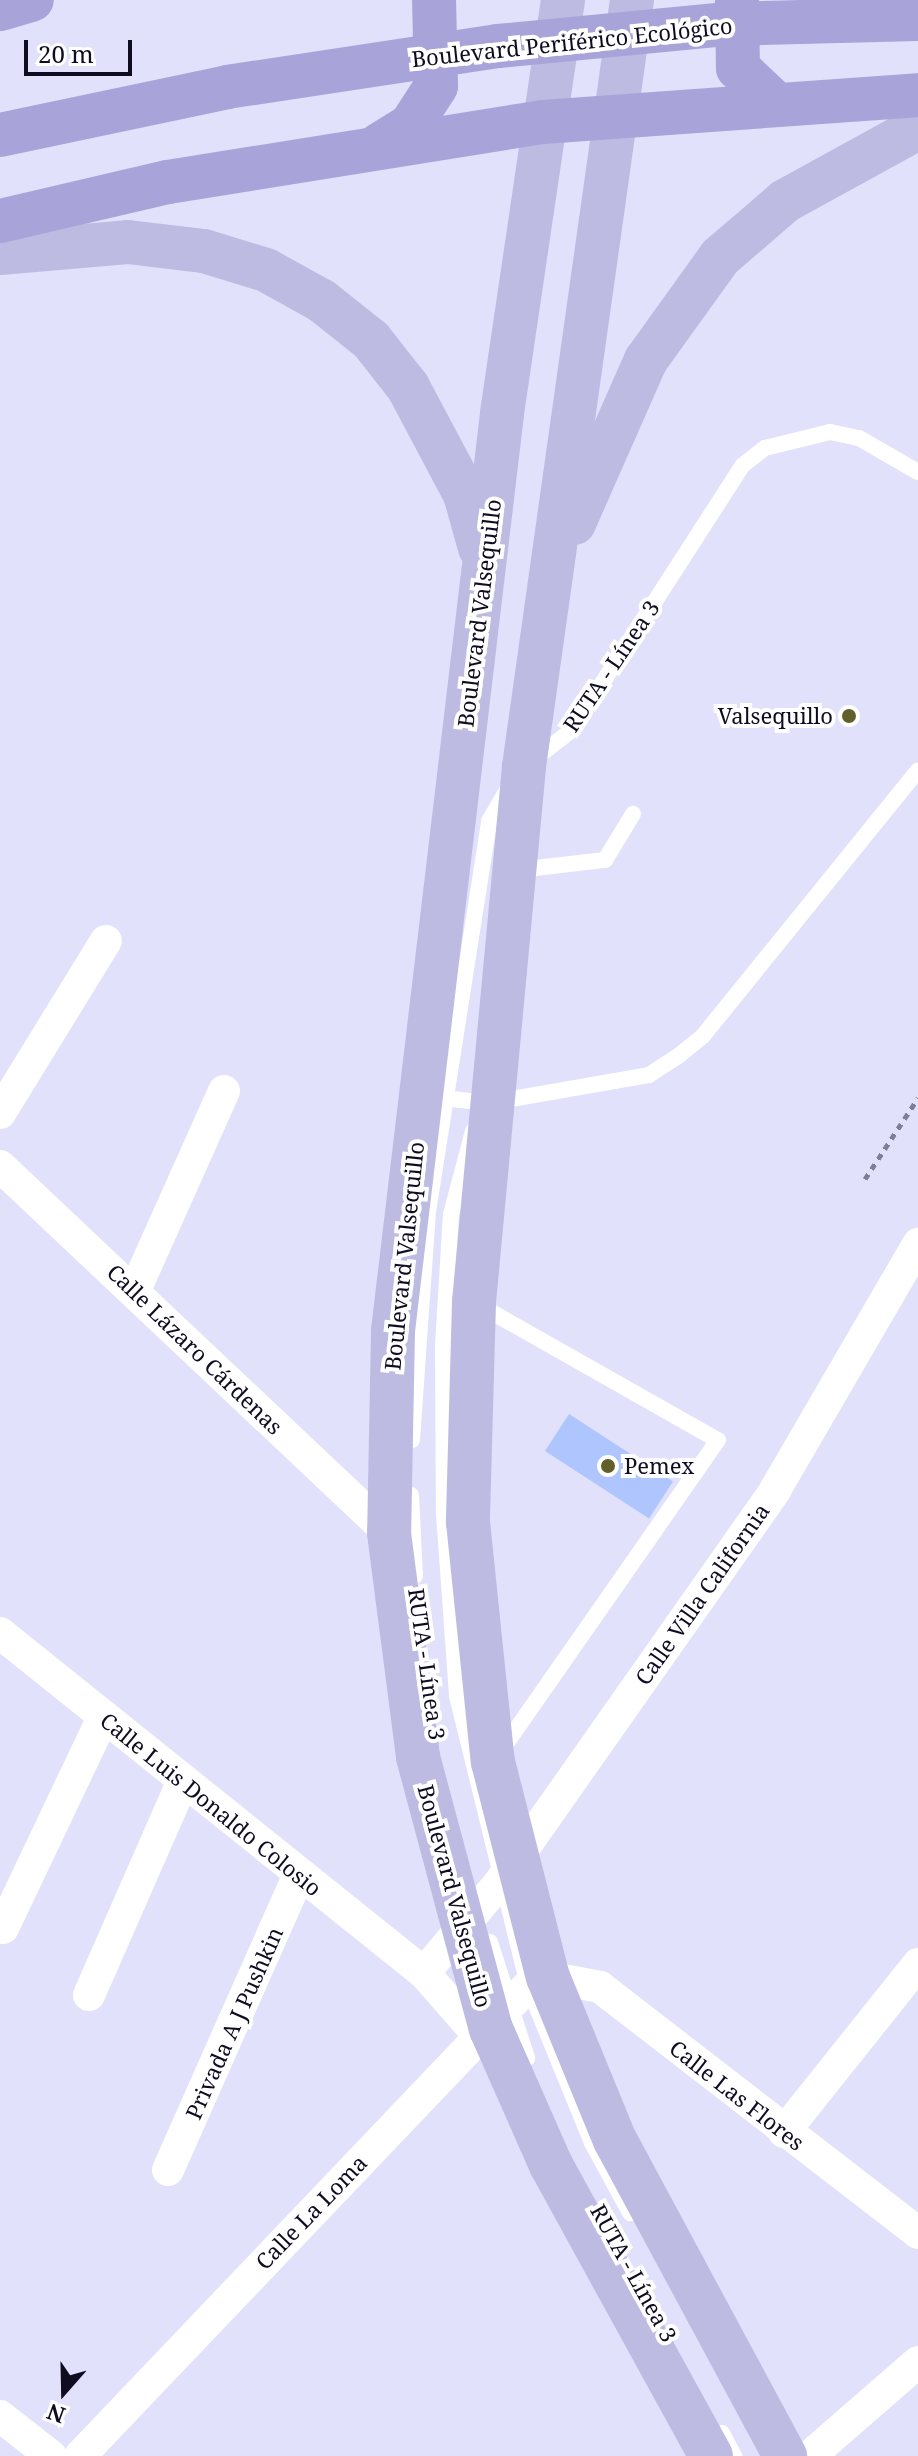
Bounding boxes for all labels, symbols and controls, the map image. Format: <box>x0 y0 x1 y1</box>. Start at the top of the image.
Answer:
street label: Boulevard Periférico Ecológico <box>410 12 734 72</box>
scale bar <box>28 24 136 74</box>
text: 20 m <box>38 37 94 70</box>
street label: Boulevard Valsequillo <box>452 497 506 729</box>
street label: RUTA - Línea 3 <box>557 595 665 737</box>
place label: Valsequillo <box>718 703 833 729</box>
marker: Valsequillo <box>840 707 858 725</box>
street label: Boulevard Valsequillo <box>379 1140 429 1372</box>
street label: Calle Lázaro Cárdenas <box>102 1258 288 1440</box>
place label: Pemex <box>624 1453 694 1479</box>
marker: Pemex <box>599 1457 617 1475</box>
street label: Calle Villa California <box>629 1498 775 1690</box>
street label: RUTA - Línea 3 <box>403 1586 451 1742</box>
street label: Calle Luis Donaldo Colosio <box>95 1707 327 1901</box>
street label: Boulevard Valsequillo <box>413 1782 497 2010</box>
street label: Privada A J Pushkin <box>180 1923 288 2123</box>
street label: Calle Las Flores <box>665 2034 809 2156</box>
street label: Calle La Loma <box>250 2149 372 2275</box>
street label: RUTA - Línea 3 <box>585 2200 683 2346</box>
north arrow <box>24 2352 104 2432</box>
text: N <box>43 2397 69 2432</box>

